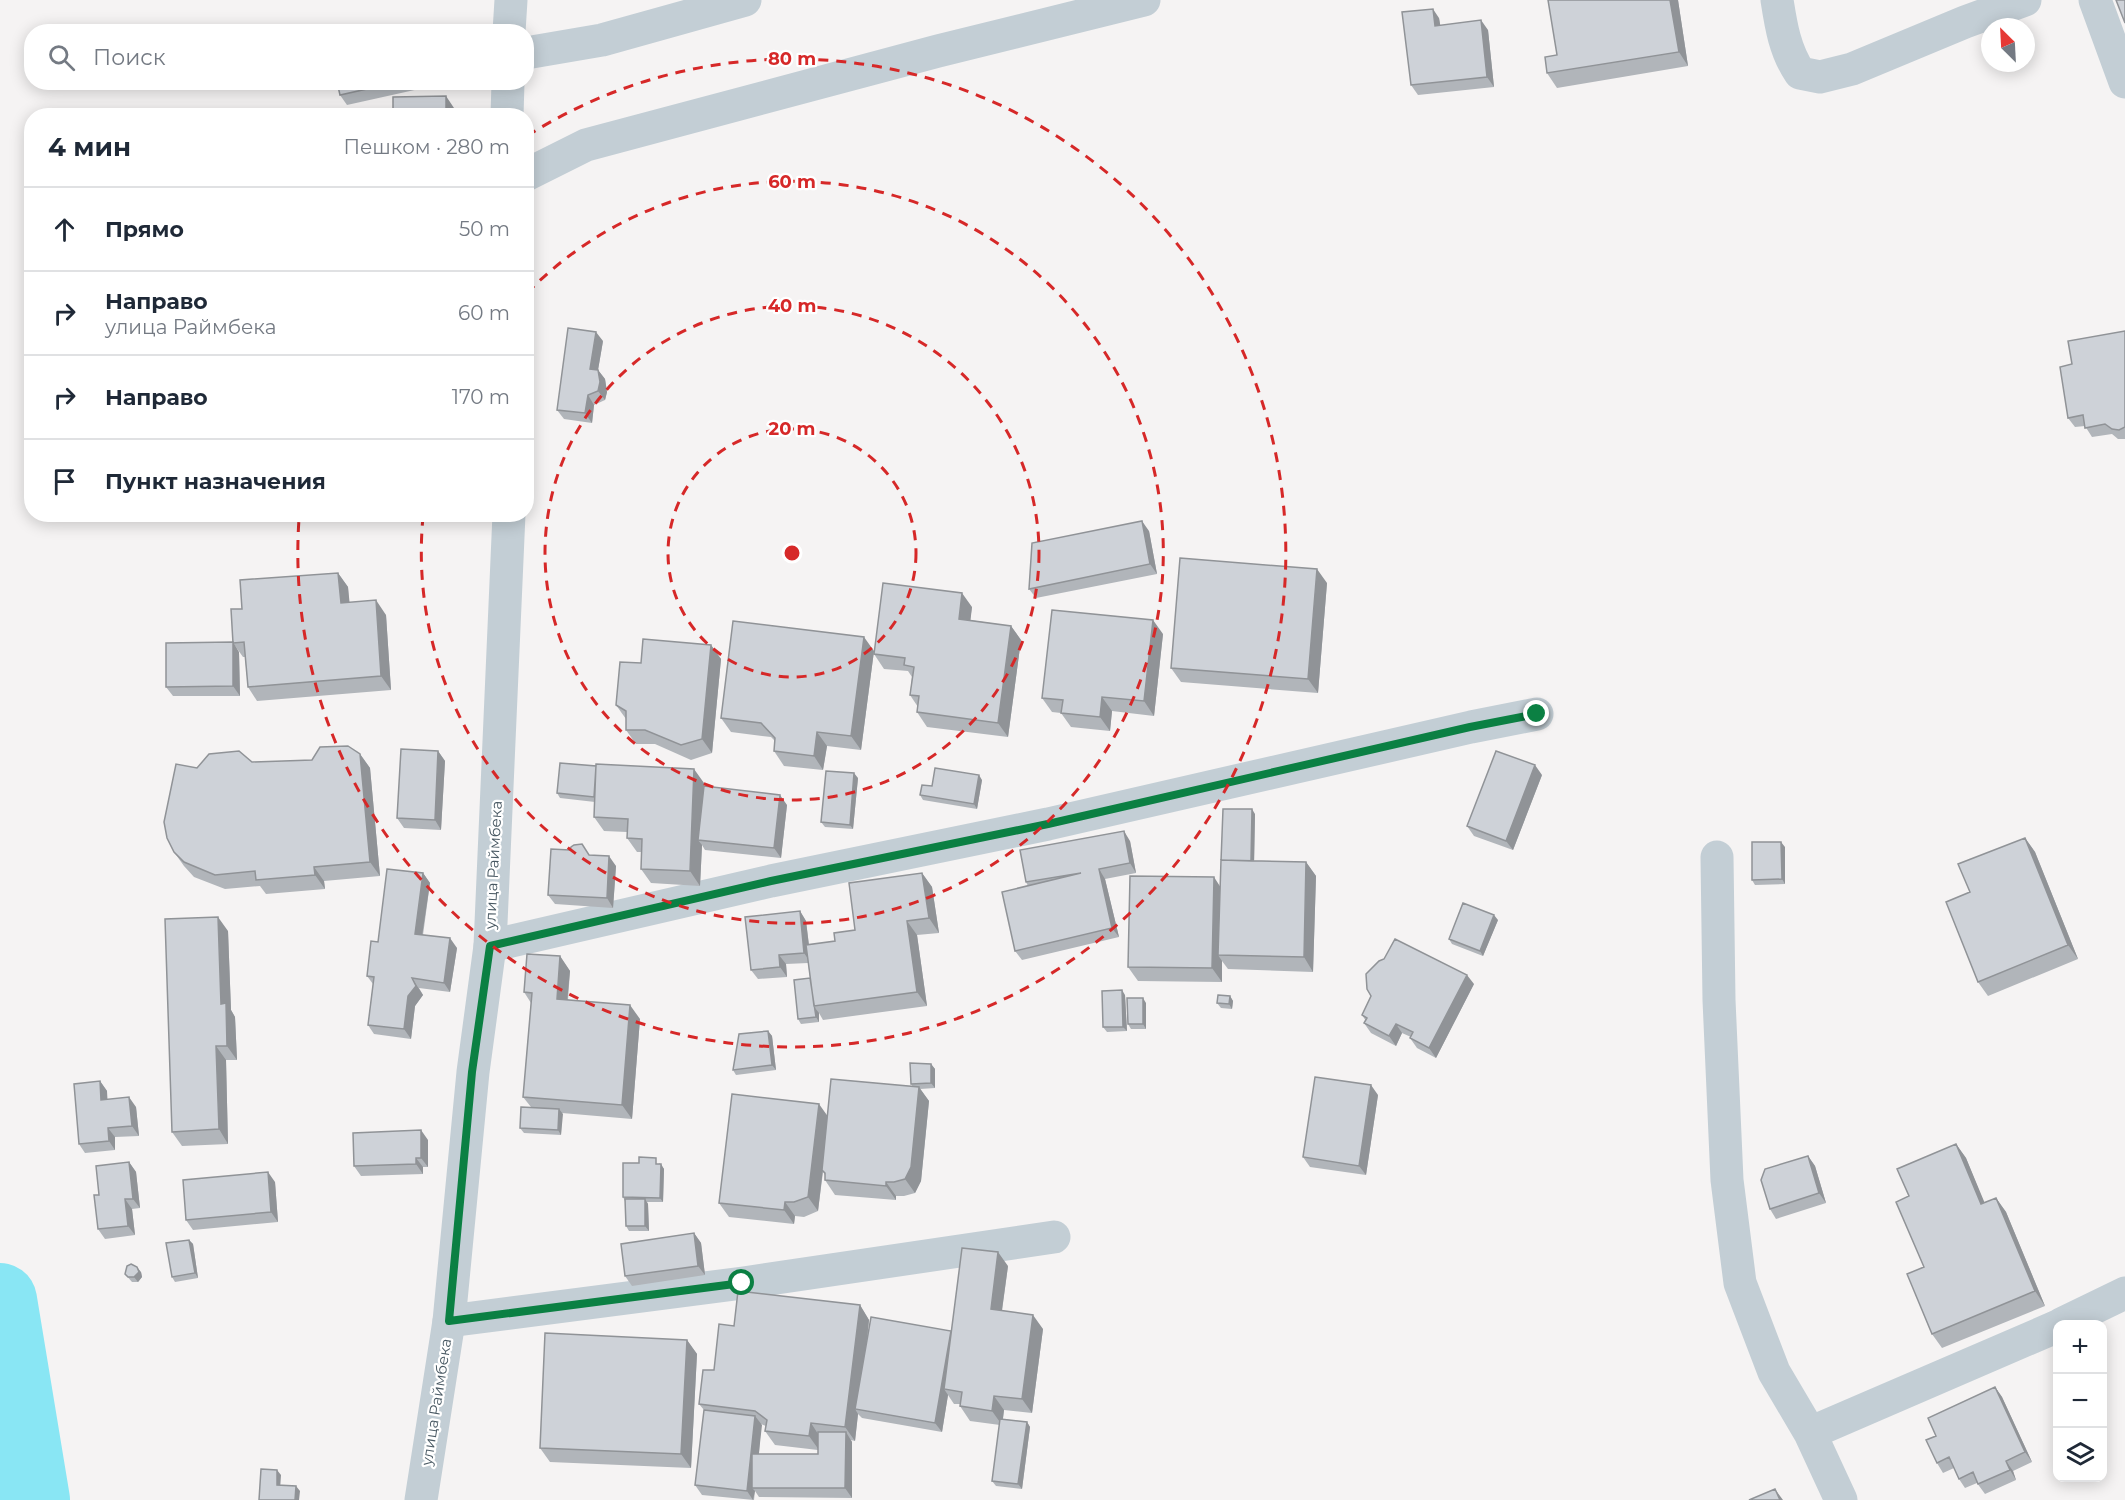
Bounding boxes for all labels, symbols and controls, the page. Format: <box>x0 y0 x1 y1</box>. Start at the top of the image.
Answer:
north arrow <box>1981 18 2035 72</box>
search box <box>24 24 534 90</box>
icon: search <box>45 41 78 74</box>
text: Поиск <box>93 44 165 71</box>
text: 80 m <box>768 48 816 70</box>
text: 4 мин <box>48 131 131 163</box>
text: Пешком · 280 m <box>343 135 510 159</box>
text: 60 m <box>768 171 816 193</box>
icon: ahead <box>48 213 81 246</box>
text: Прямо <box>105 216 184 243</box>
text: 50 m <box>459 217 510 241</box>
text: Направо <box>105 288 208 315</box>
text: 40 m <box>768 295 816 317</box>
icon: right <box>48 297 81 330</box>
text: 60 m <box>458 301 510 325</box>
text: улица Раймбека <box>105 315 276 339</box>
icon: right <box>48 381 81 414</box>
text: Направо <box>105 384 208 411</box>
text: 170 m <box>452 385 510 409</box>
text: 20 m <box>769 418 815 440</box>
icon: arrive <box>48 465 81 498</box>
text: Пункт назначения <box>105 468 326 495</box>
centre of rings <box>782 543 802 563</box>
route end <box>1523 700 1549 726</box>
street label: улица Раймбека <box>480 800 506 931</box>
route start <box>728 1269 754 1295</box>
map controls <box>2053 1320 2107 1482</box>
button: + <box>2053 1320 2107 1374</box>
street label: улица Раймбека <box>416 1337 455 1468</box>
button: − <box>2053 1374 2107 1428</box>
button: layers <box>2053 1428 2107 1482</box>

